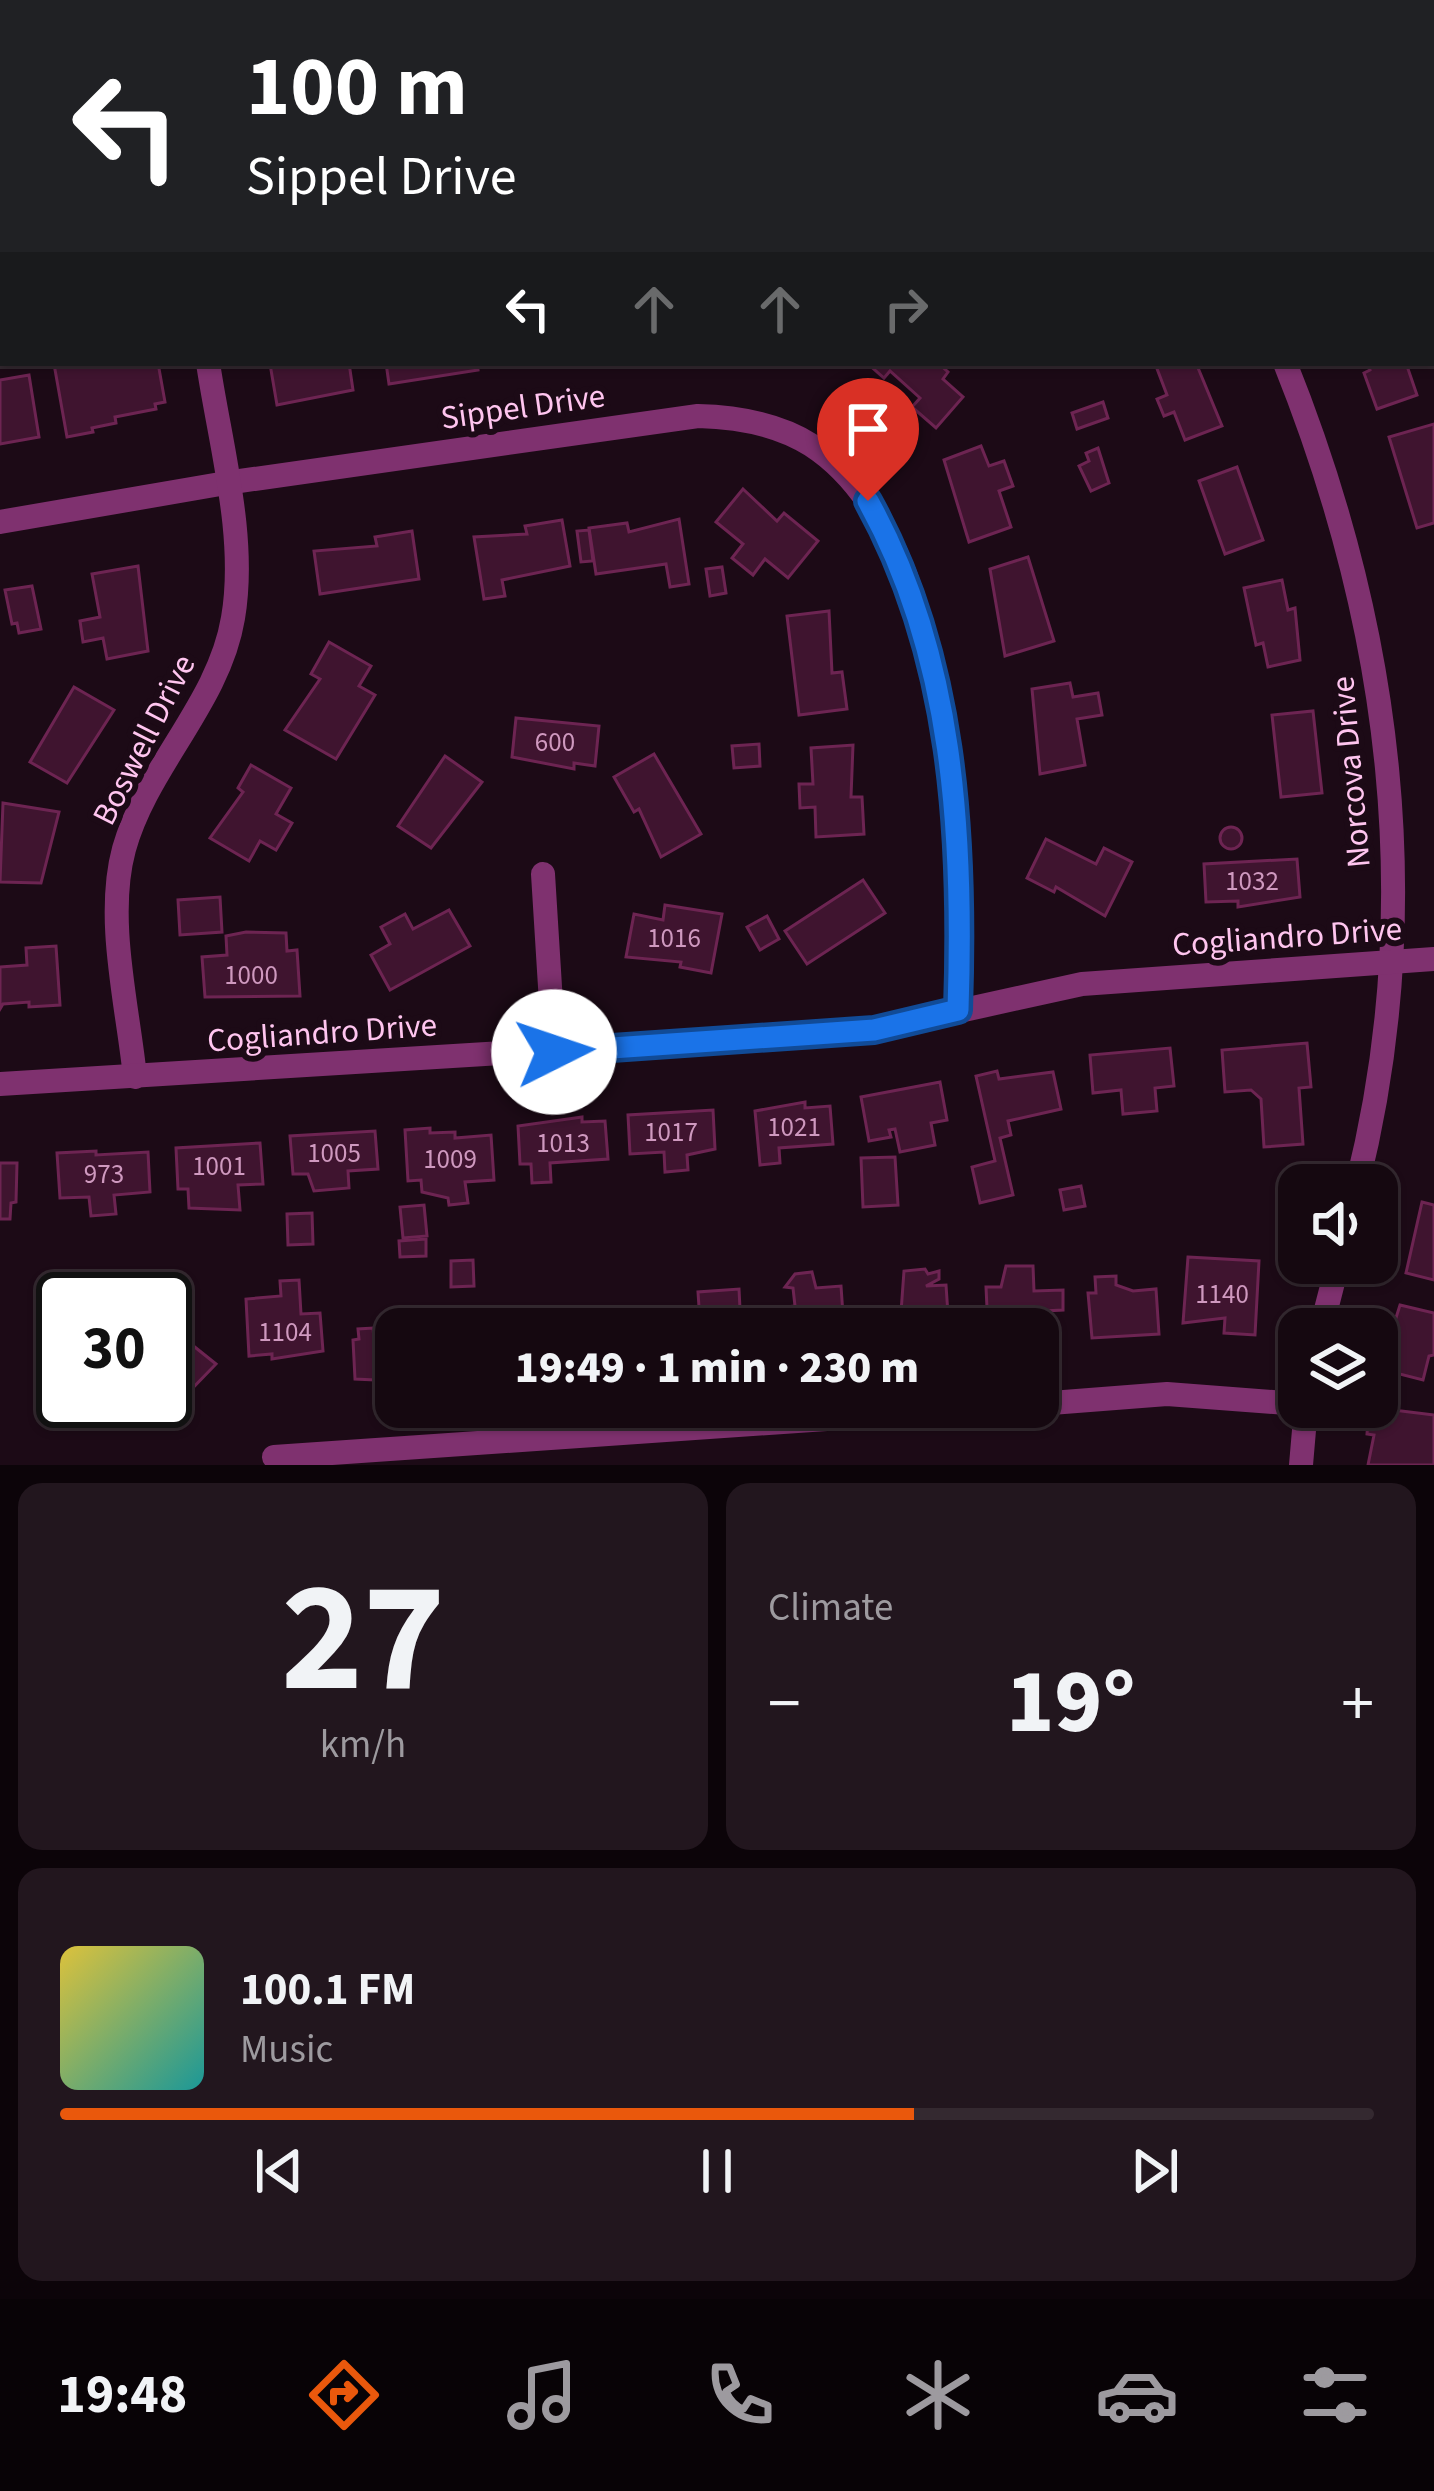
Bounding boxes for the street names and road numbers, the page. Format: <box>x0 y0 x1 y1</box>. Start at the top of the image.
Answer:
street label: Sippel Drive <box>438 372 608 442</box>
street label: Boswell Drive <box>81 646 207 834</box>
street label: Norcova Drive <box>1319 674 1383 870</box>
street label: Cogliandro Drive <box>1171 906 1403 968</box>
street label: Cogliandro Drive <box>206 1002 438 1064</box>

